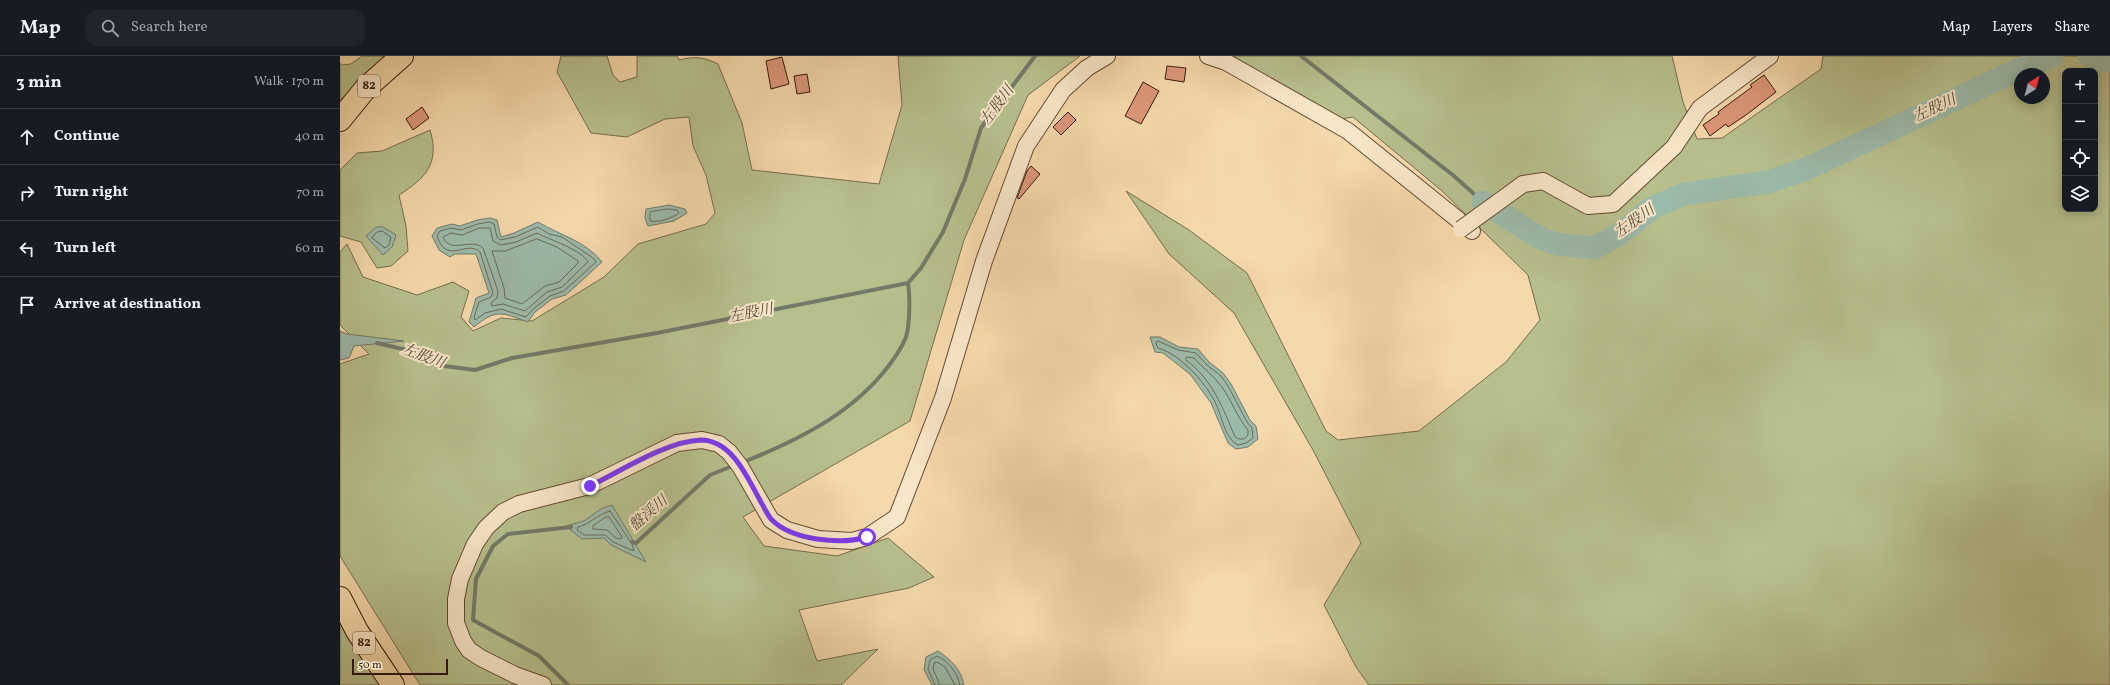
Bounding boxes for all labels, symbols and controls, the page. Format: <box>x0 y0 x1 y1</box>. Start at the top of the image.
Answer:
search box <box>85 10 365 46</box>
text: Map <box>20 15 61 41</box>
icon: search <box>99 17 121 39</box>
text: Search here <box>131 17 208 38</box>
text: Map <box>1942 18 1970 37</box>
text: Layers <box>1992 18 2032 37</box>
text: Share <box>2054 18 2090 37</box>
north arrow <box>2014 68 2050 104</box>
map controls <box>2062 68 2098 212</box>
button: + <box>2062 68 2098 104</box>
text: 3 min <box>16 71 62 94</box>
text: Walk · 170 m <box>254 73 324 91</box>
road number: 82 <box>358 75 380 97</box>
water label: 左股川 <box>976 80 1021 130</box>
water label: 左股川 <box>1910 89 1962 128</box>
button: − <box>2062 104 2098 140</box>
icon: ahead <box>16 126 38 148</box>
text: Continue <box>54 126 119 147</box>
text: 40 m <box>295 128 324 146</box>
button: locate <box>2062 140 2098 176</box>
button: layers <box>2062 176 2098 212</box>
icon: right <box>16 182 38 204</box>
text: Turn right <box>54 182 128 203</box>
text: 70 m <box>296 184 324 202</box>
water label: 左股川 <box>1611 199 1661 244</box>
icon: left <box>16 238 38 260</box>
text: Turn left <box>54 238 116 259</box>
text: 60 m <box>296 240 324 258</box>
icon: arrive <box>16 294 38 316</box>
text: Arrive at destination <box>54 294 201 315</box>
water label: 左股川 <box>727 299 777 329</box>
water label: 左股川 <box>398 339 450 375</box>
route end <box>581 477 599 495</box>
water label: 盤渓川 <box>625 490 674 537</box>
route start <box>858 528 876 546</box>
road number: 82 <box>353 632 375 654</box>
scale bar <box>352 657 448 676</box>
text: 50 m <box>358 658 382 673</box>

